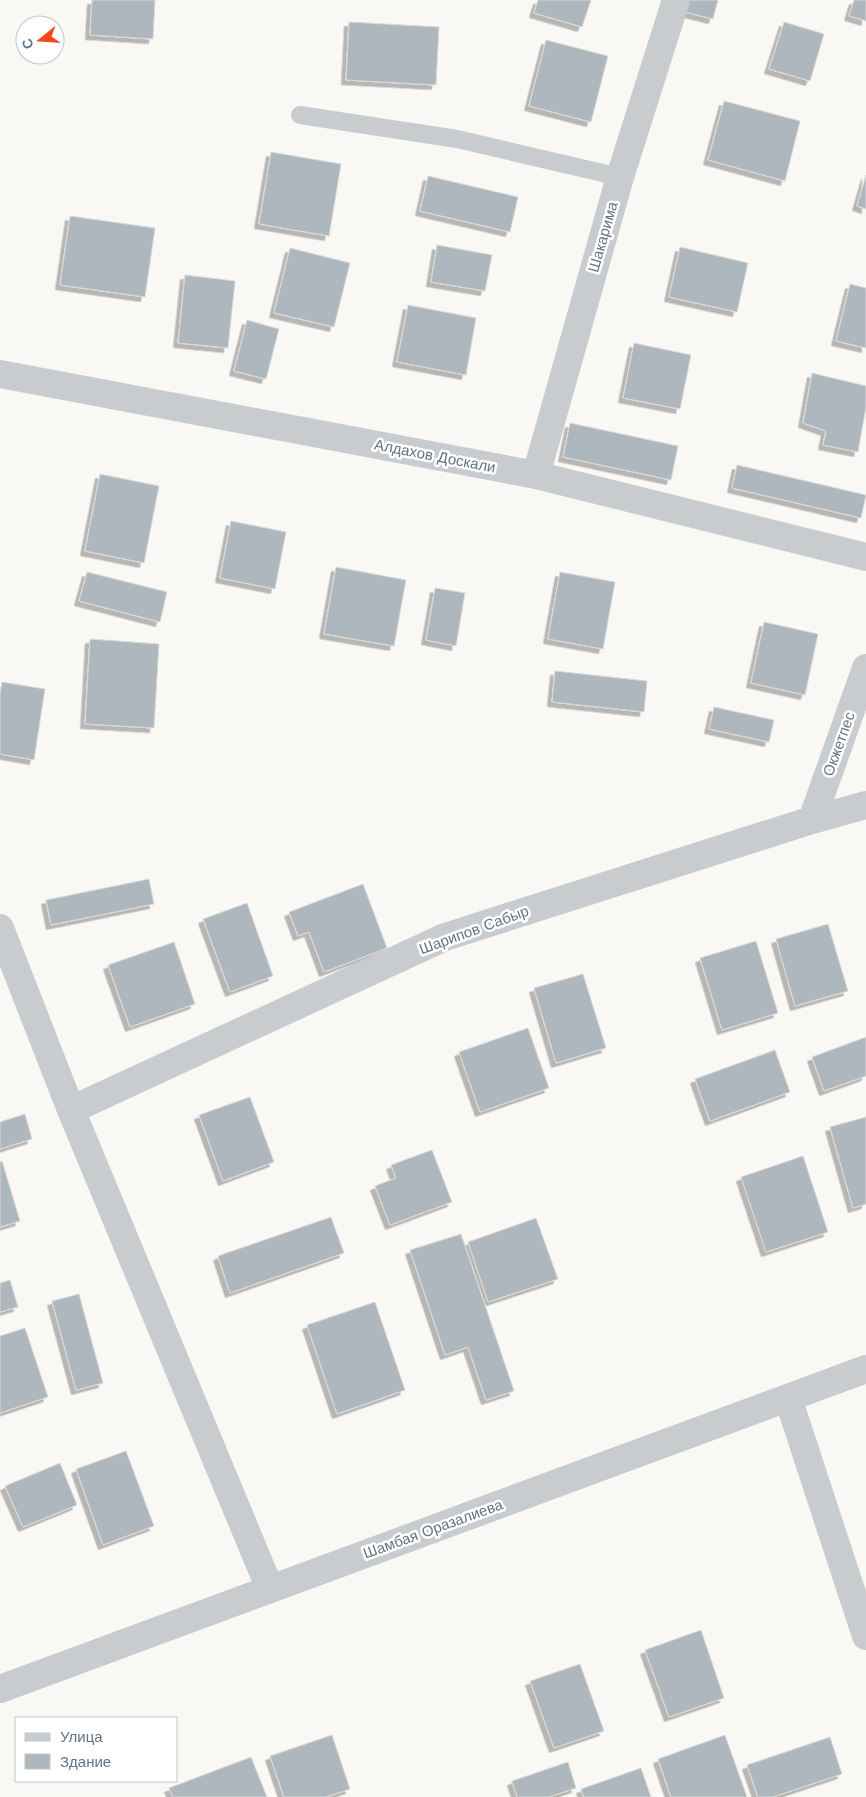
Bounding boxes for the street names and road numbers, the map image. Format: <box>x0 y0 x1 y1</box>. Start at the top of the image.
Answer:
street label: Шакарима <box>584 199 622 274</box>
street label: Алдахов Доскали <box>373 435 497 477</box>
street label: Окжетпес <box>819 709 859 779</box>
street label: Шарипов Сабыр <box>417 902 531 958</box>
street label: Шамбая Оразалиева <box>361 1495 506 1563</box>

